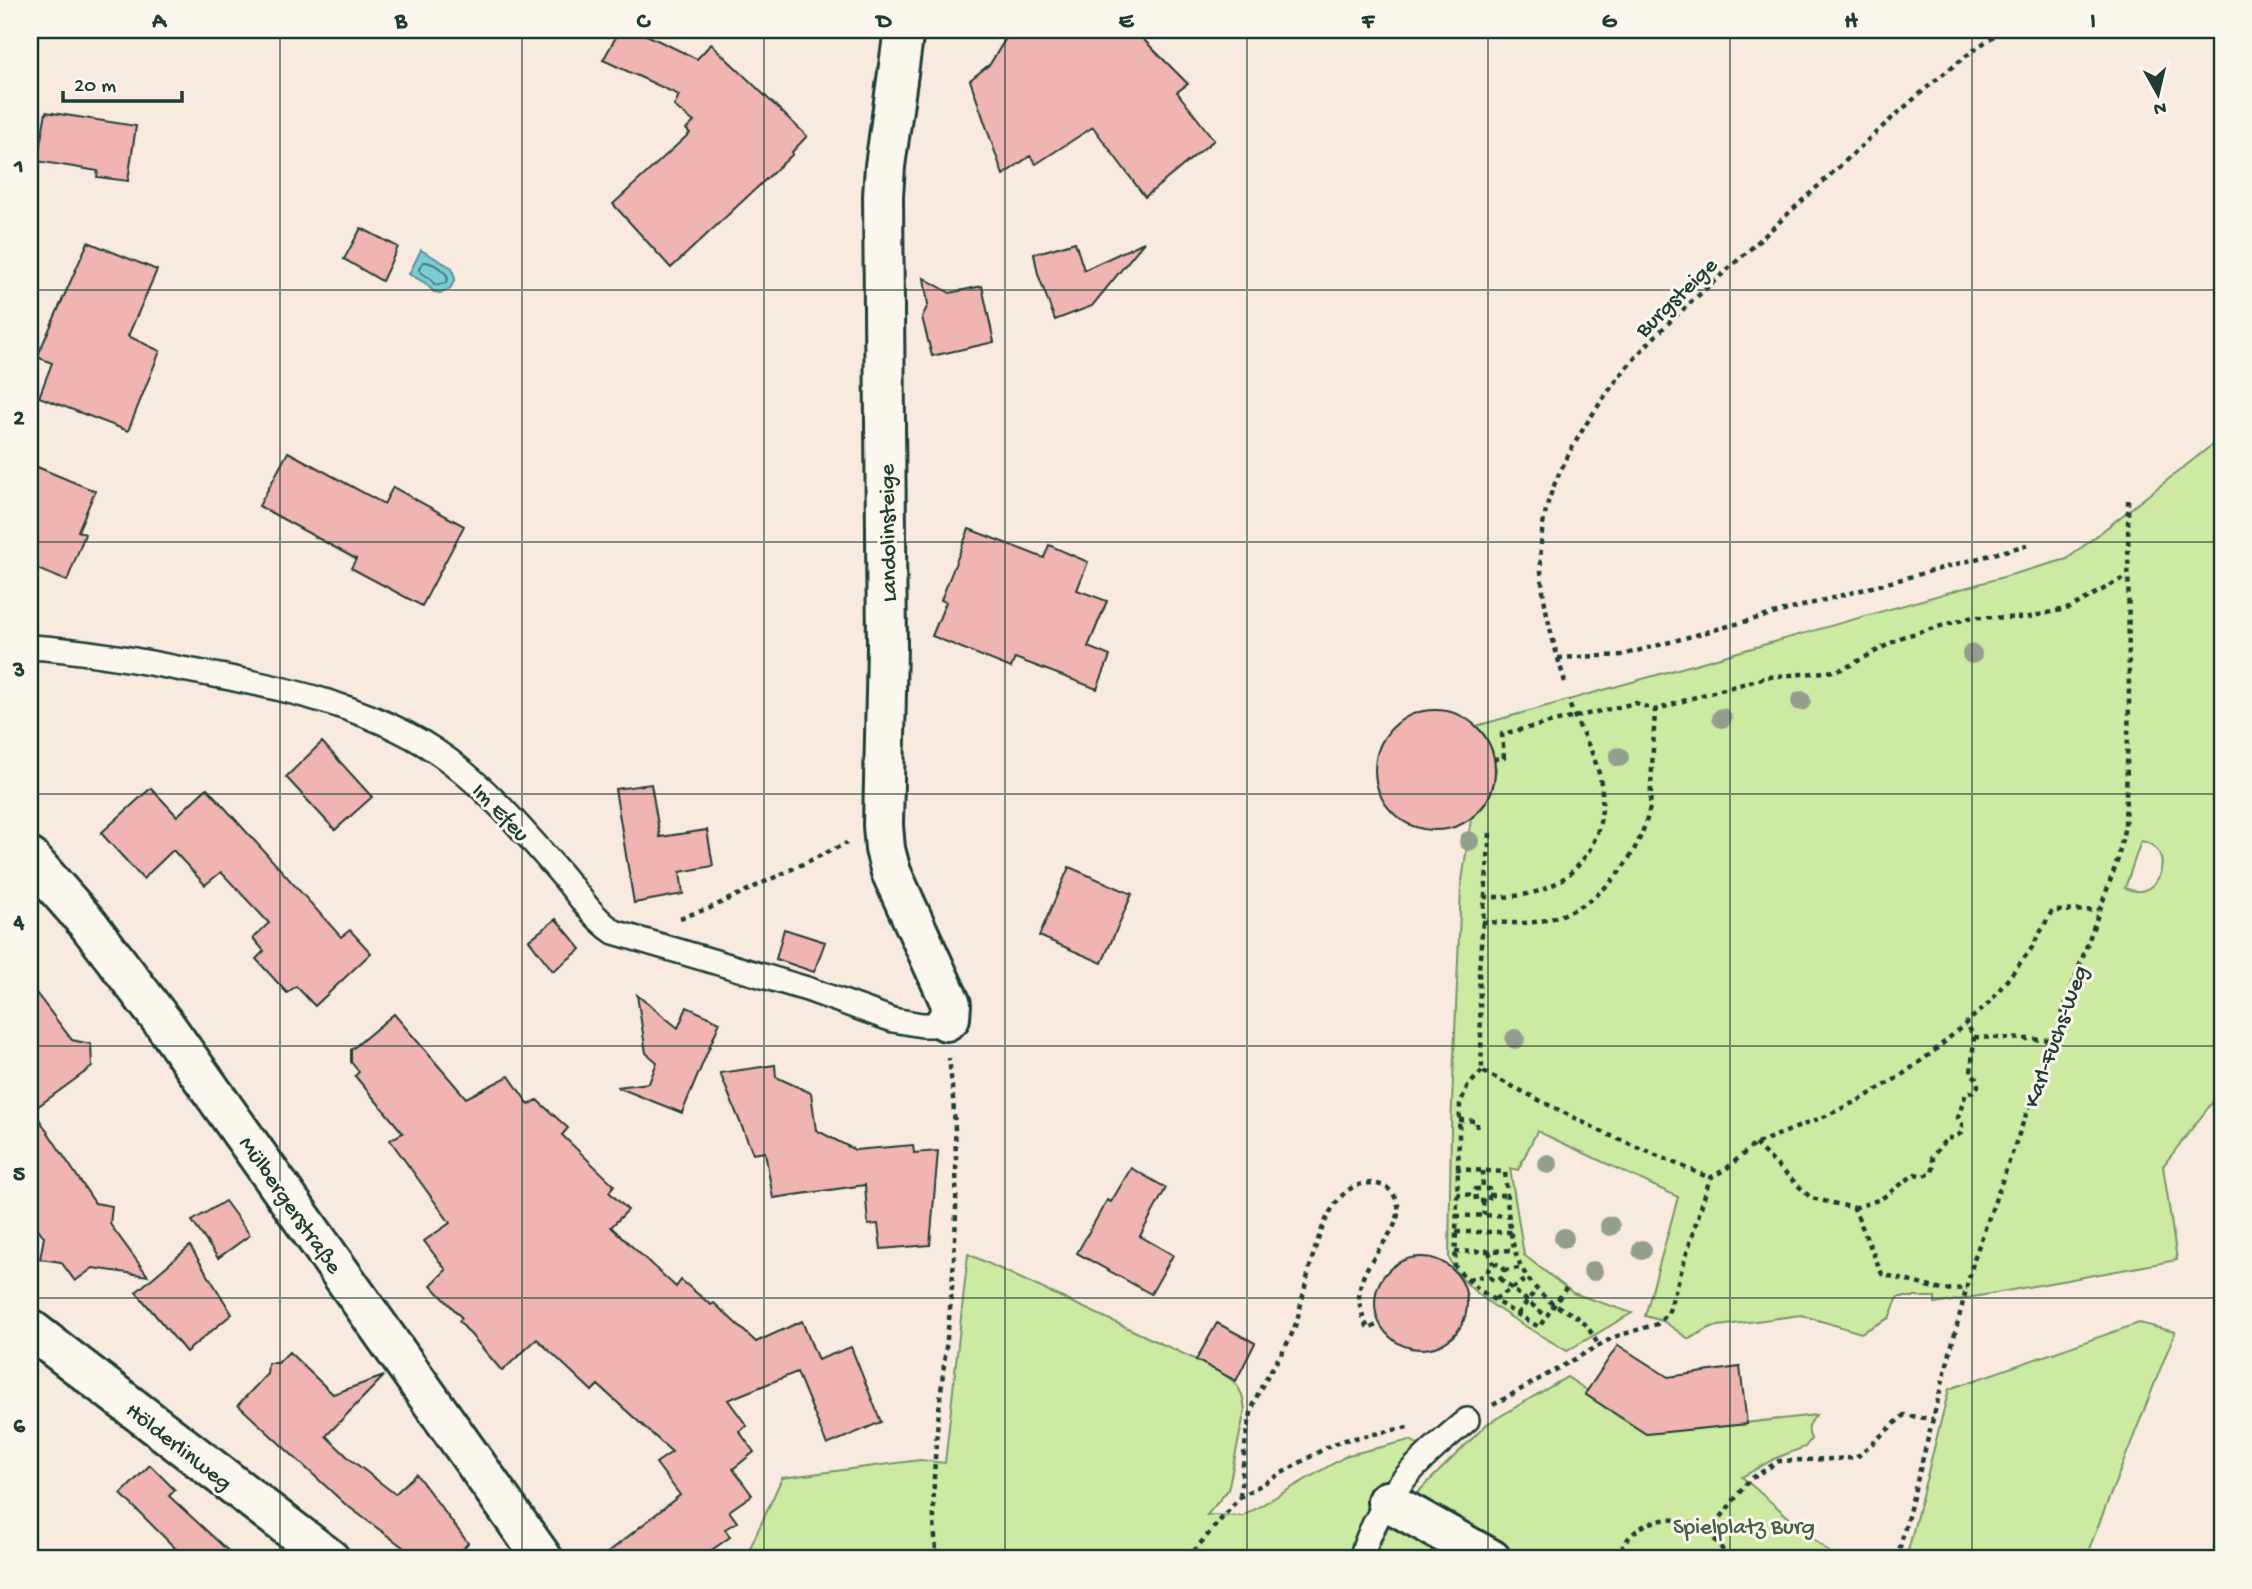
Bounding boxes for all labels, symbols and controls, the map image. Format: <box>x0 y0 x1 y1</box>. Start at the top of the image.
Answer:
text: A <box>151 9 167 36</box>
text: B <box>394 9 408 36</box>
text: C <box>637 9 652 36</box>
text: D <box>875 9 893 36</box>
text: E <box>1119 9 1135 36</box>
text: F <box>1361 9 1376 36</box>
text: G <box>1602 9 1618 36</box>
text: H <box>1844 9 1858 36</box>
text: I <box>2090 9 2096 36</box>
scale bar <box>63 60 182 104</box>
north arrow <box>2122 60 2192 130</box>
text: 20 m <box>74 75 116 100</box>
text: N <box>2152 95 2168 120</box>
text: 1 <box>13 154 24 181</box>
street label: Burgsteige <box>1630 252 1725 345</box>
text: 2 <box>13 406 25 433</box>
street label: Landolinsteige <box>875 462 904 602</box>
text: 3 <box>12 658 25 685</box>
street label: Im Efeu <box>465 778 534 849</box>
text: 4 <box>13 910 25 937</box>
street label: Karl-Fuchs-Weg <box>2019 963 2095 1112</box>
street label: Mülbergerstraße <box>232 1132 347 1281</box>
text: 5 <box>13 1162 25 1189</box>
street label: Hölderlinweg <box>119 1398 236 1498</box>
text: 6 <box>13 1414 26 1441</box>
park label: Spielplatz Burg <box>1673 1515 1815 1542</box>

